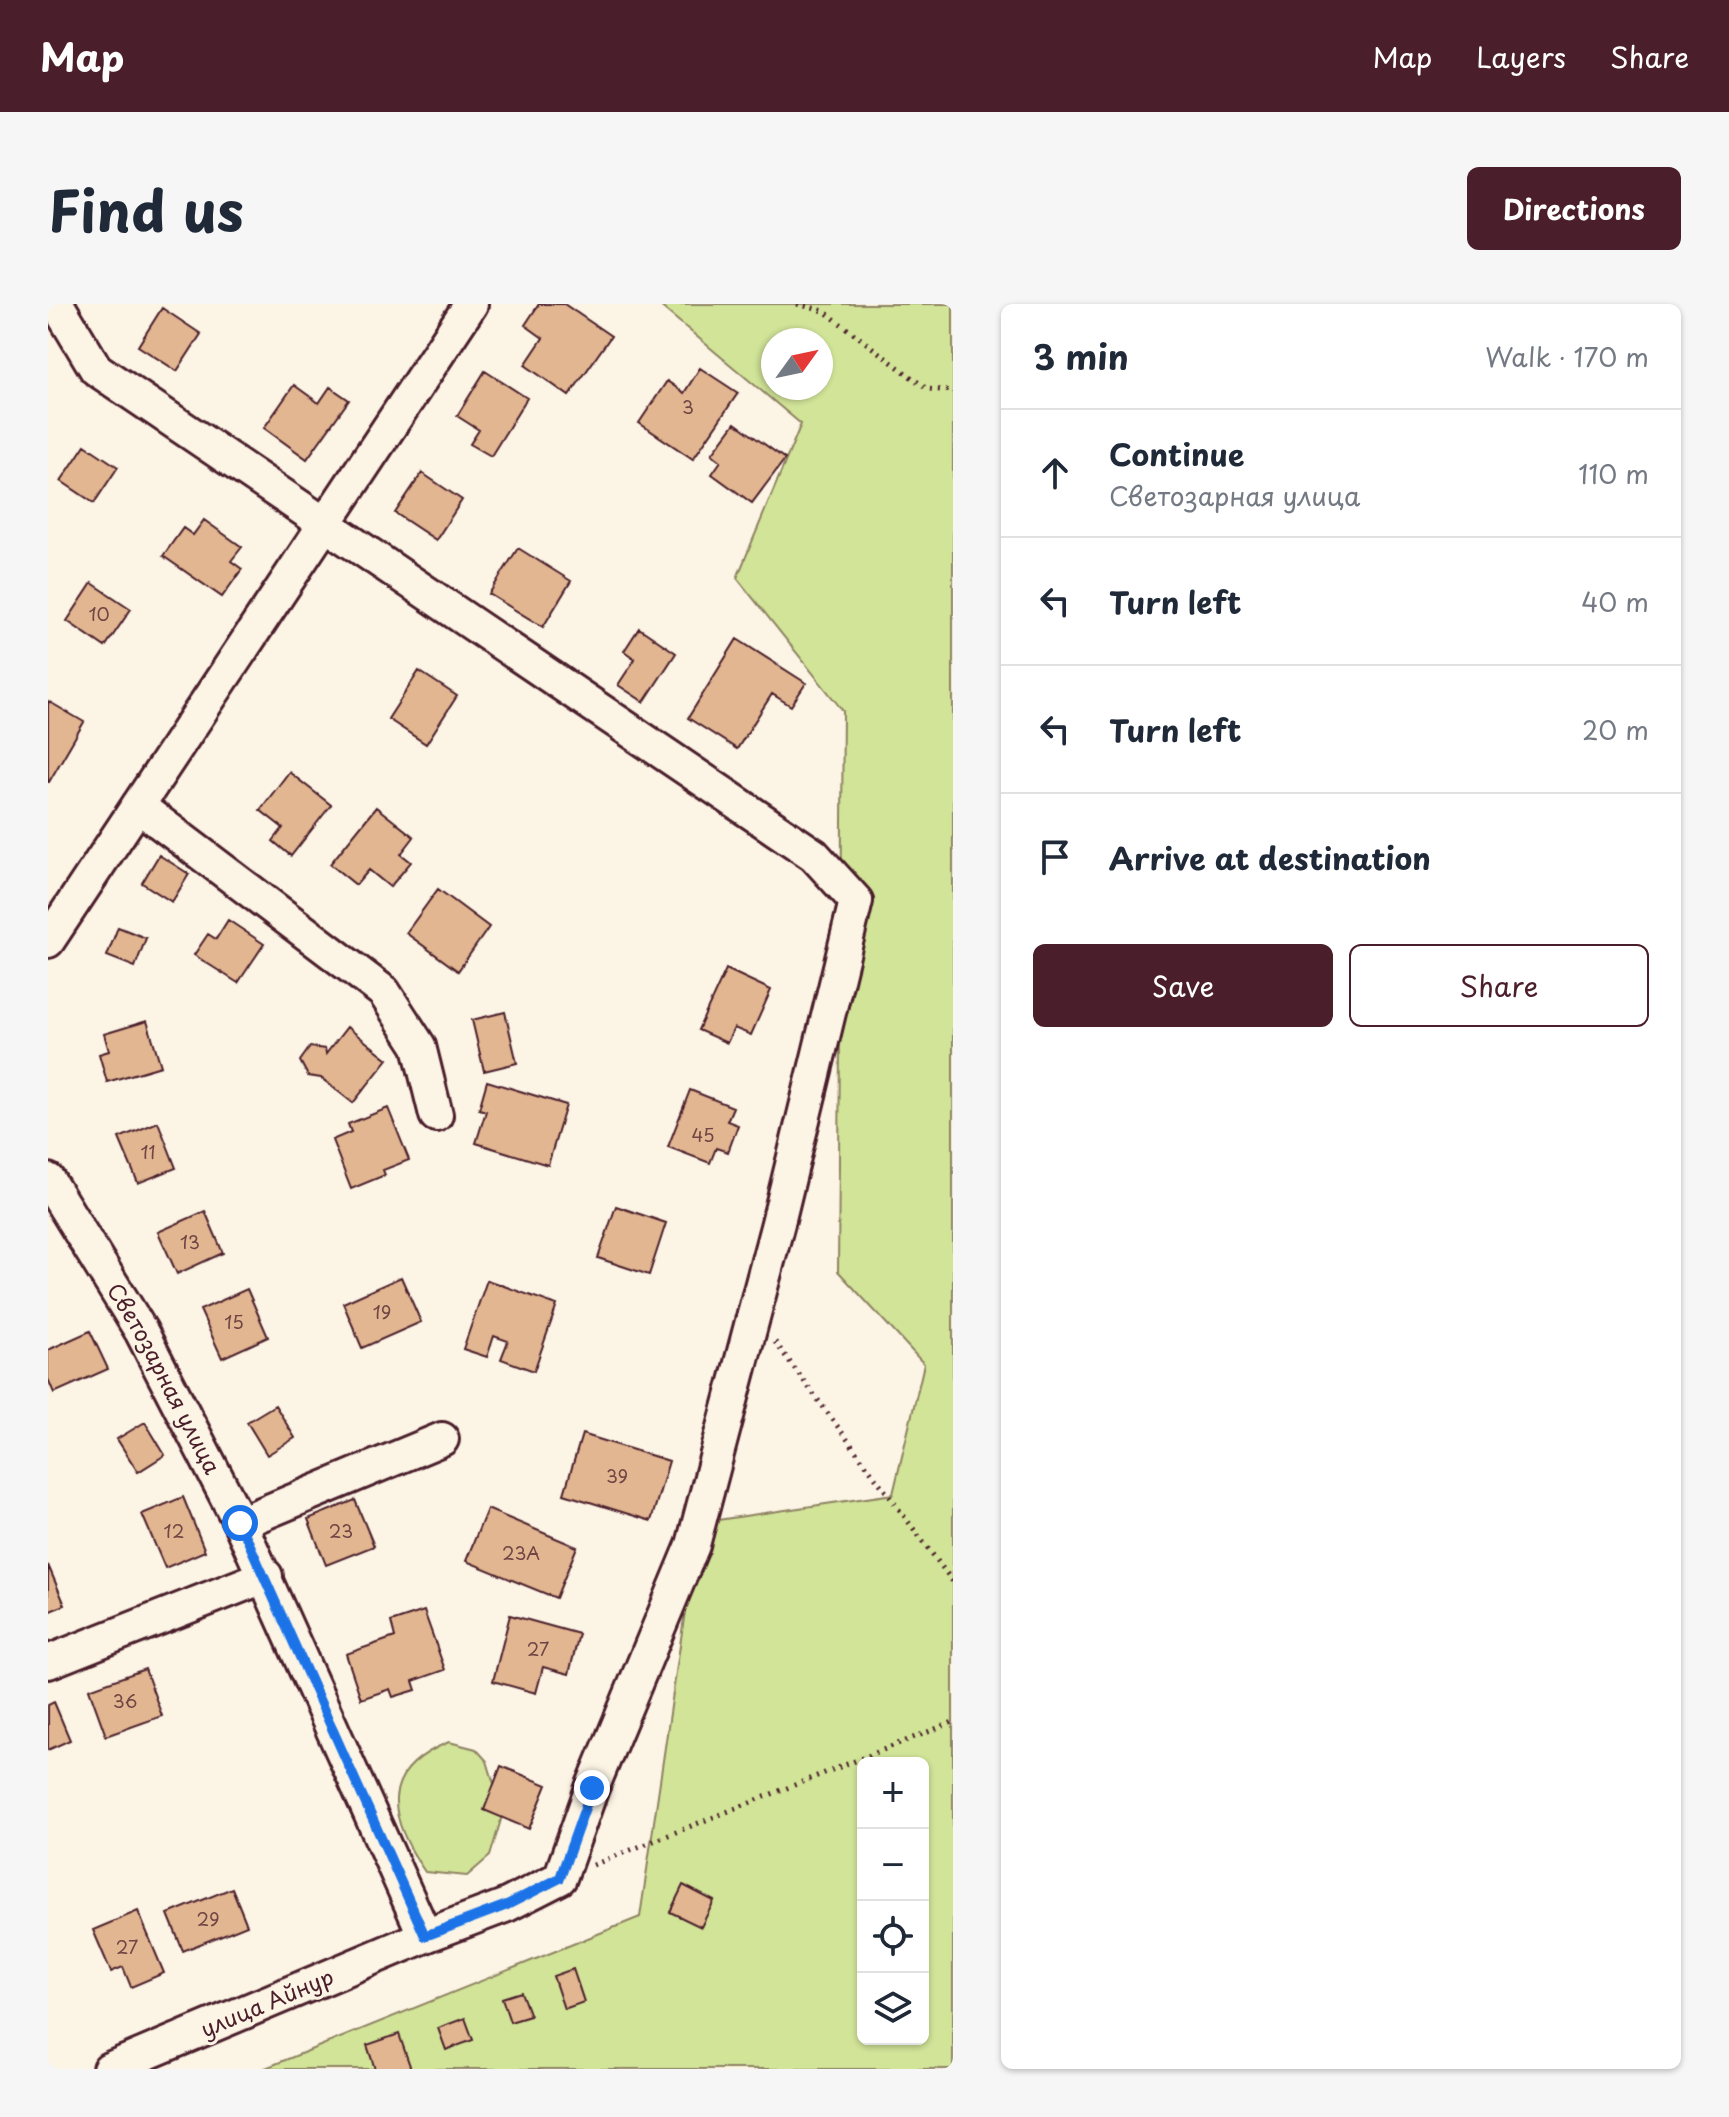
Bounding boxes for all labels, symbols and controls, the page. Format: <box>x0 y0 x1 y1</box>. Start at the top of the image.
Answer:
text: Map <box>40 28 124 85</box>
text: Map <box>1372 35 1432 78</box>
text: Layers <box>1476 35 1566 78</box>
text: Share <box>1610 35 1689 78</box>
text: Find us <box>48 166 244 251</box>
button: Directions <box>1467 167 1681 250</box>
north arrow <box>761 328 833 400</box>
text: 3 min <box>1033 330 1129 382</box>
text: Walk · 170 m <box>1485 337 1649 376</box>
house number: 3 <box>682 393 694 420</box>
text: Continue <box>1109 431 1244 476</box>
icon: ahead <box>1033 451 1077 495</box>
text: 110 m <box>1578 454 1649 493</box>
text: Светозарная улица <box>1109 476 1360 515</box>
icon: left <box>1033 579 1077 623</box>
text: Turn left <box>1109 579 1241 624</box>
text: 40 m <box>1581 582 1649 621</box>
house number: 10 <box>88 600 110 627</box>
icon: left <box>1033 707 1077 751</box>
text: Turn left <box>1109 707 1241 752</box>
text: 20 m <box>1582 710 1649 749</box>
icon: arrive <box>1033 835 1077 879</box>
text: Arrive at destination <box>1109 835 1431 880</box>
button: Save <box>1033 944 1333 1027</box>
button: Share <box>1349 944 1649 1027</box>
house number: 45 <box>692 1121 715 1148</box>
house number: 11 <box>140 1138 156 1165</box>
house number: 13 <box>180 1228 200 1255</box>
street label: Светозарная улица <box>100 1276 230 1479</box>
house number: 19 <box>373 1298 391 1325</box>
house number: 15 <box>224 1308 244 1335</box>
house number: 39 <box>606 1462 628 1489</box>
route start <box>222 1505 258 1541</box>
house number: 12 <box>164 1517 184 1544</box>
house number: 23 <box>329 1517 353 1544</box>
house number: 23А <box>502 1539 540 1566</box>
house number: 27 <box>527 1635 549 1662</box>
house number: 36 <box>113 1687 137 1714</box>
map controls <box>857 1757 929 2045</box>
button: + <box>857 1757 929 1829</box>
route end <box>574 1770 610 1806</box>
button: − <box>857 1829 929 1901</box>
button: locate <box>857 1901 929 1973</box>
house number: 29 <box>197 1905 219 1932</box>
house number: 27 <box>116 1933 138 1960</box>
street label: улица Айнур <box>195 1959 338 2044</box>
button: layers <box>857 1973 929 2045</box>

